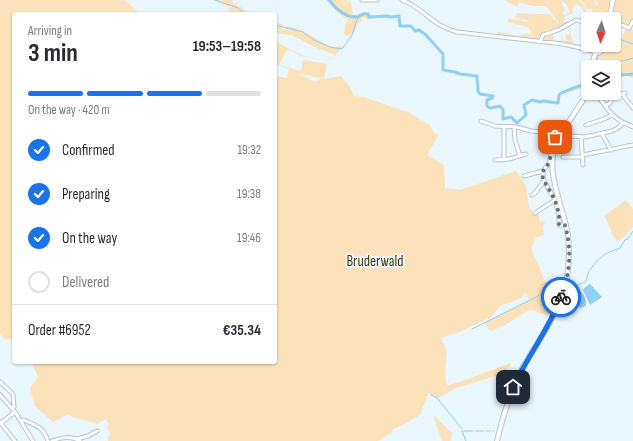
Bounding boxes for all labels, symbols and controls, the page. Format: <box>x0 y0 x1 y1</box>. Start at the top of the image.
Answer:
north arrow <box>581 12 621 52</box>
map controls <box>581 12 621 100</box>
text: Arriving in <box>28 23 72 39</box>
text: 19:53–19:58 <box>193 37 261 56</box>
text: 3 min <box>28 38 78 69</box>
button: layers <box>581 60 621 100</box>
text: On the way · 420 m <box>28 102 110 118</box>
pin <box>538 120 572 154</box>
icon: bag <box>544 126 566 148</box>
icon: check <box>28 139 50 161</box>
text: Confirmed <box>62 141 115 160</box>
text: 19:32 <box>237 142 261 158</box>
icon: check <box>28 183 50 205</box>
text: Preparing <box>62 185 110 204</box>
text: 19:38 <box>237 186 261 202</box>
icon: check <box>28 227 50 249</box>
text: On the way <box>62 229 117 248</box>
text: 19:46 <box>237 230 261 246</box>
park label: Bruderwald <box>346 252 404 271</box>
text: Delivered <box>62 273 109 292</box>
courier <box>541 277 581 317</box>
icon: bike <box>550 286 572 308</box>
text: Order #6952 <box>28 321 91 340</box>
text: €35.34 <box>223 321 261 340</box>
pin <box>496 370 530 404</box>
icon: home <box>502 376 524 398</box>

